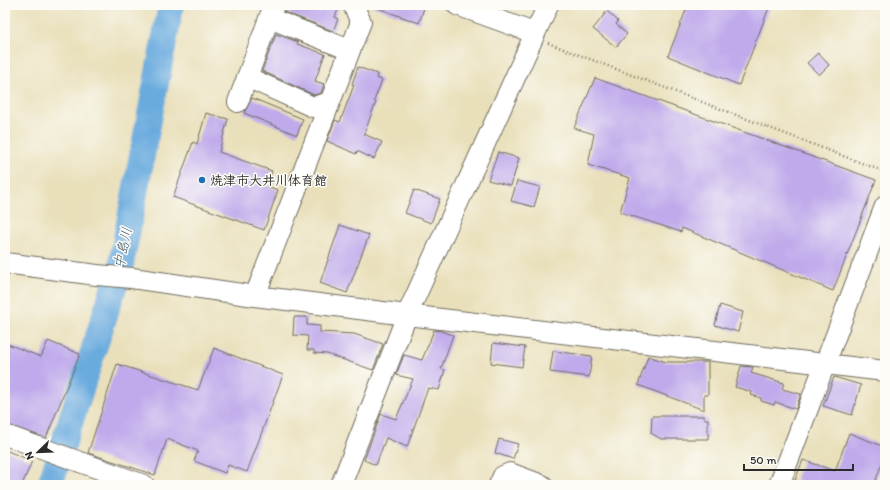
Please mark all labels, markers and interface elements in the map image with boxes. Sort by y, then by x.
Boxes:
place label: 焼津市大井川体育館 [210,173,327,188]
marker: 焼津市大井川体育館 [197,175,207,185]
water label: 中島川 [110,226,136,270]
north arrow [18,432,58,472]
scale bar [744,446,853,472]
text: N [22,450,37,462]
text: 50 m [750,453,776,467]

